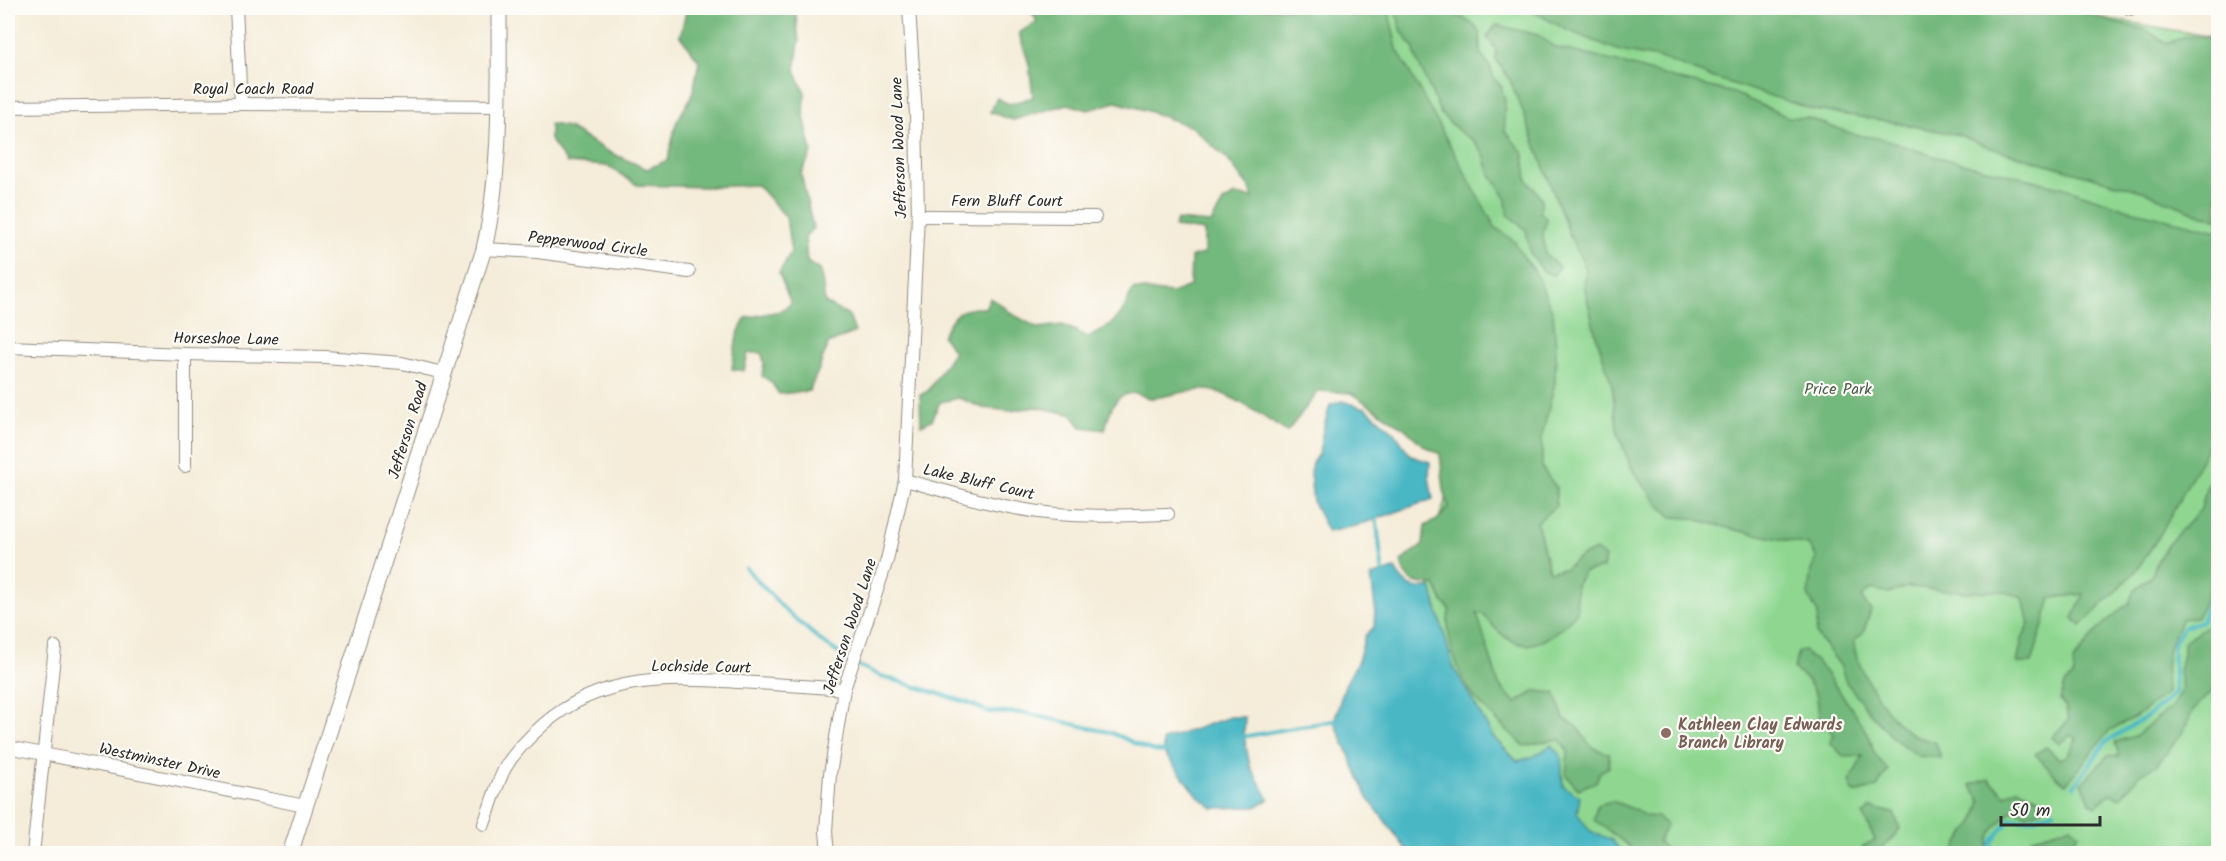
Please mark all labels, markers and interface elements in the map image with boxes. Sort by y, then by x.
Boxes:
street label: Royal Coach Road [193,77,314,102]
street label: Jefferson Wood Lane [885,77,914,219]
street label: Fern Bluff Court [951,189,1064,214]
street label: Pepperwood Circle [527,225,649,264]
street label: Horseshoe Lane [173,326,279,353]
park label: Price Park [1804,377,1872,402]
street label: Jefferson Road [382,378,435,482]
street label: Lake Bluff Court [920,458,1038,508]
street label: Jefferson Wood Lane [817,555,884,698]
street label: Lochside Court [651,654,752,681]
place label: Kathleen Clay Edwards Branch Library [1678,713,1843,756]
marker: Kathleen Clay Edwards Branch Library [1659,726,1673,740]
street label: Westminster Drive [97,736,222,786]
scale bar [2001,789,2100,827]
text: 50 m [2010,797,2050,826]

